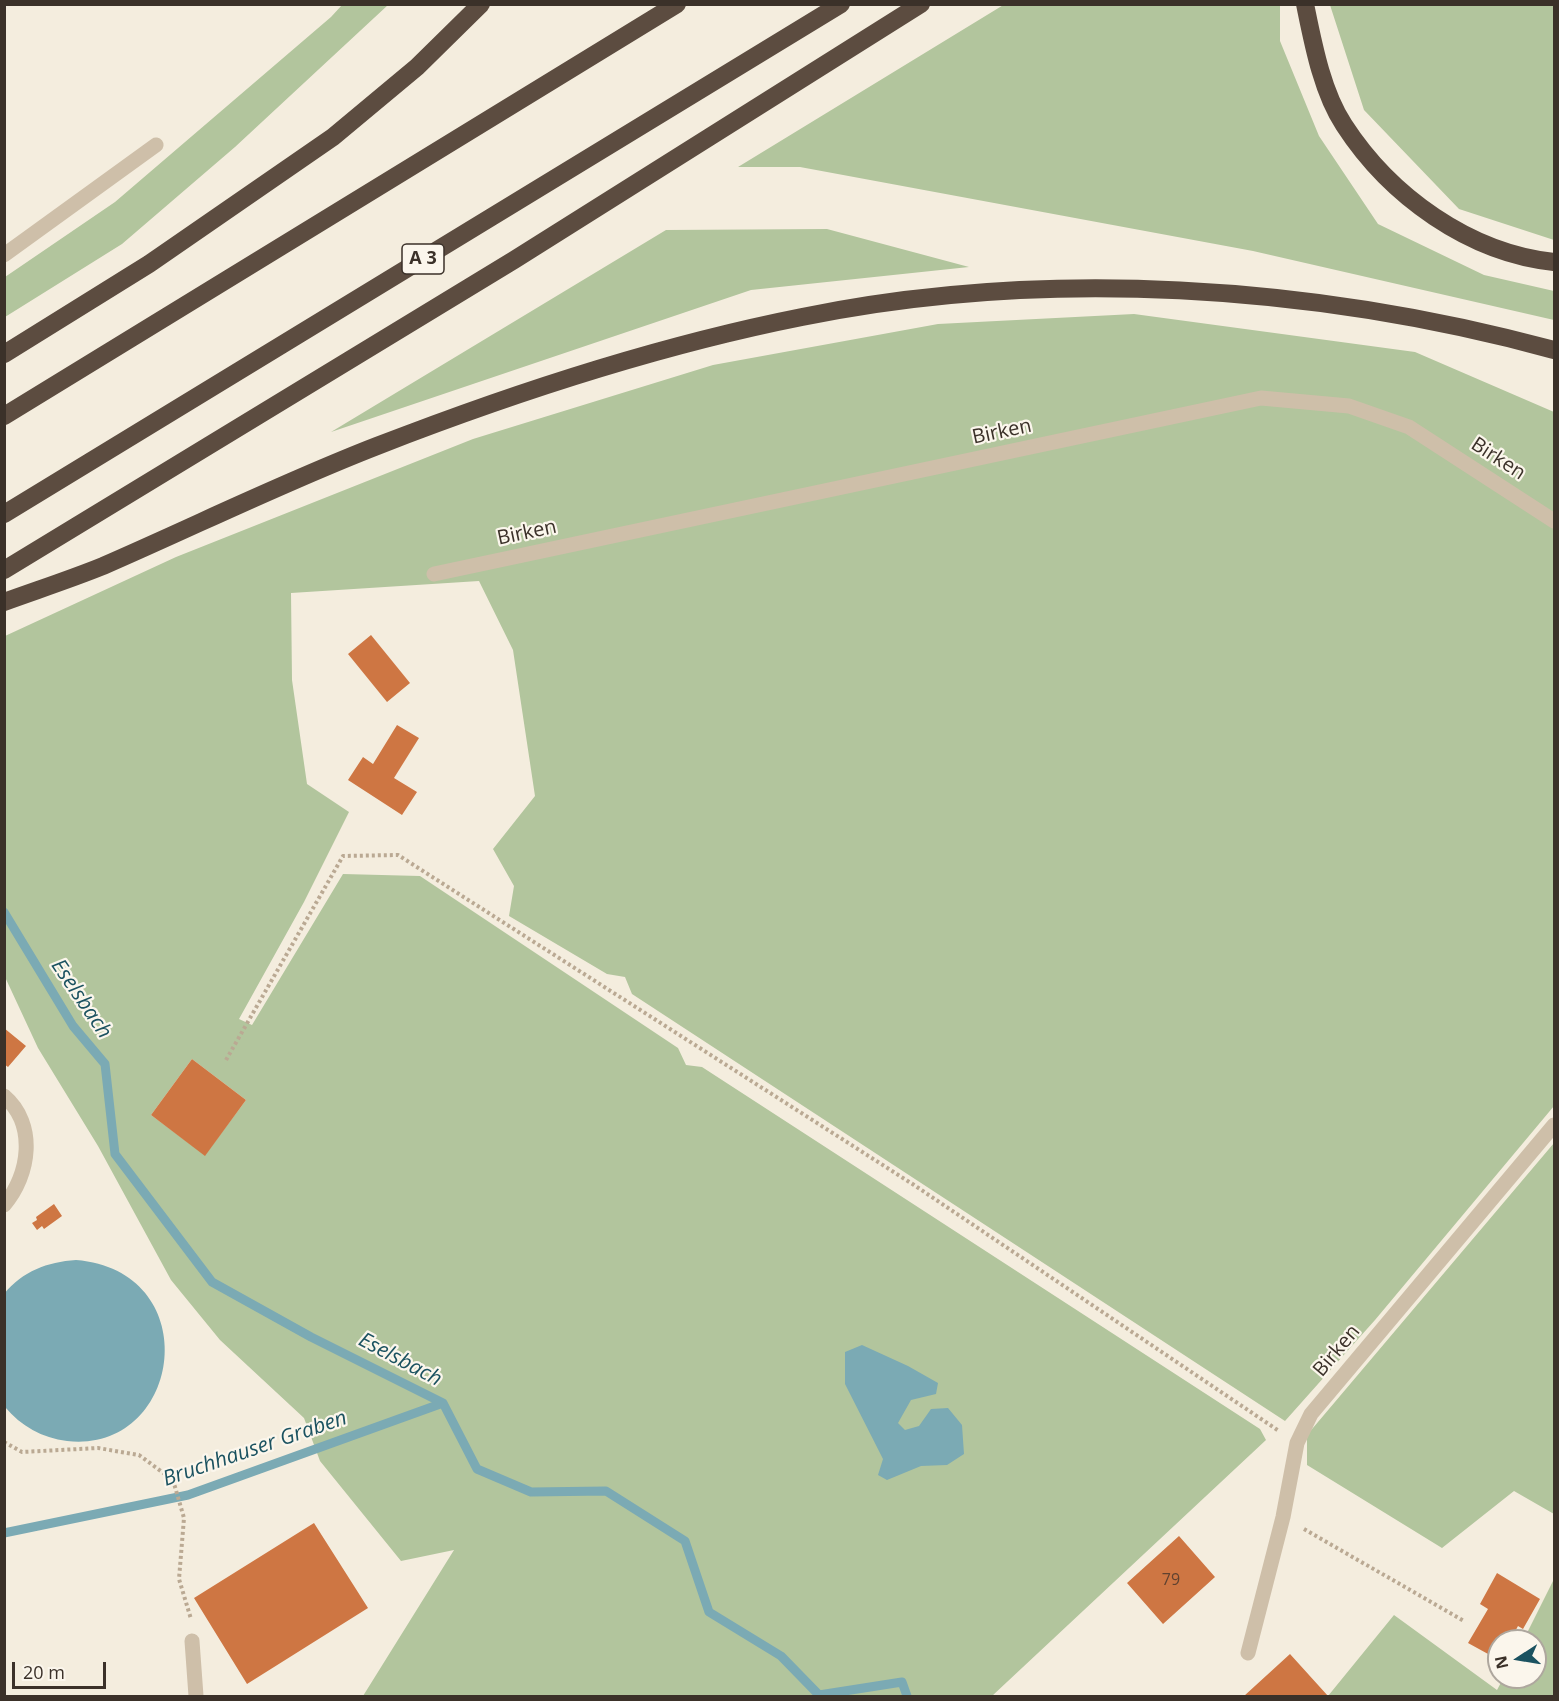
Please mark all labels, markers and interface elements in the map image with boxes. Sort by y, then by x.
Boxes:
road number: A 3 [402,244,444,274]
street label: Birken [970,414,1034,450]
street label: Birken [1466,433,1530,485]
street label: Birken [495,515,559,551]
water label: Eselsbach [45,955,117,1043]
street label: Birken [1308,1320,1366,1382]
water label: Eselsbach [354,1328,446,1392]
water label: Bruchhauser Graben [160,1406,350,1492]
house number: 79 [1162,1570,1180,1590]
north arrow [1487,1629,1547,1689]
scale bar [15,1650,110,1688]
text: N [1489,1654,1513,1671]
text: 20 m [23,1660,65,1684]

